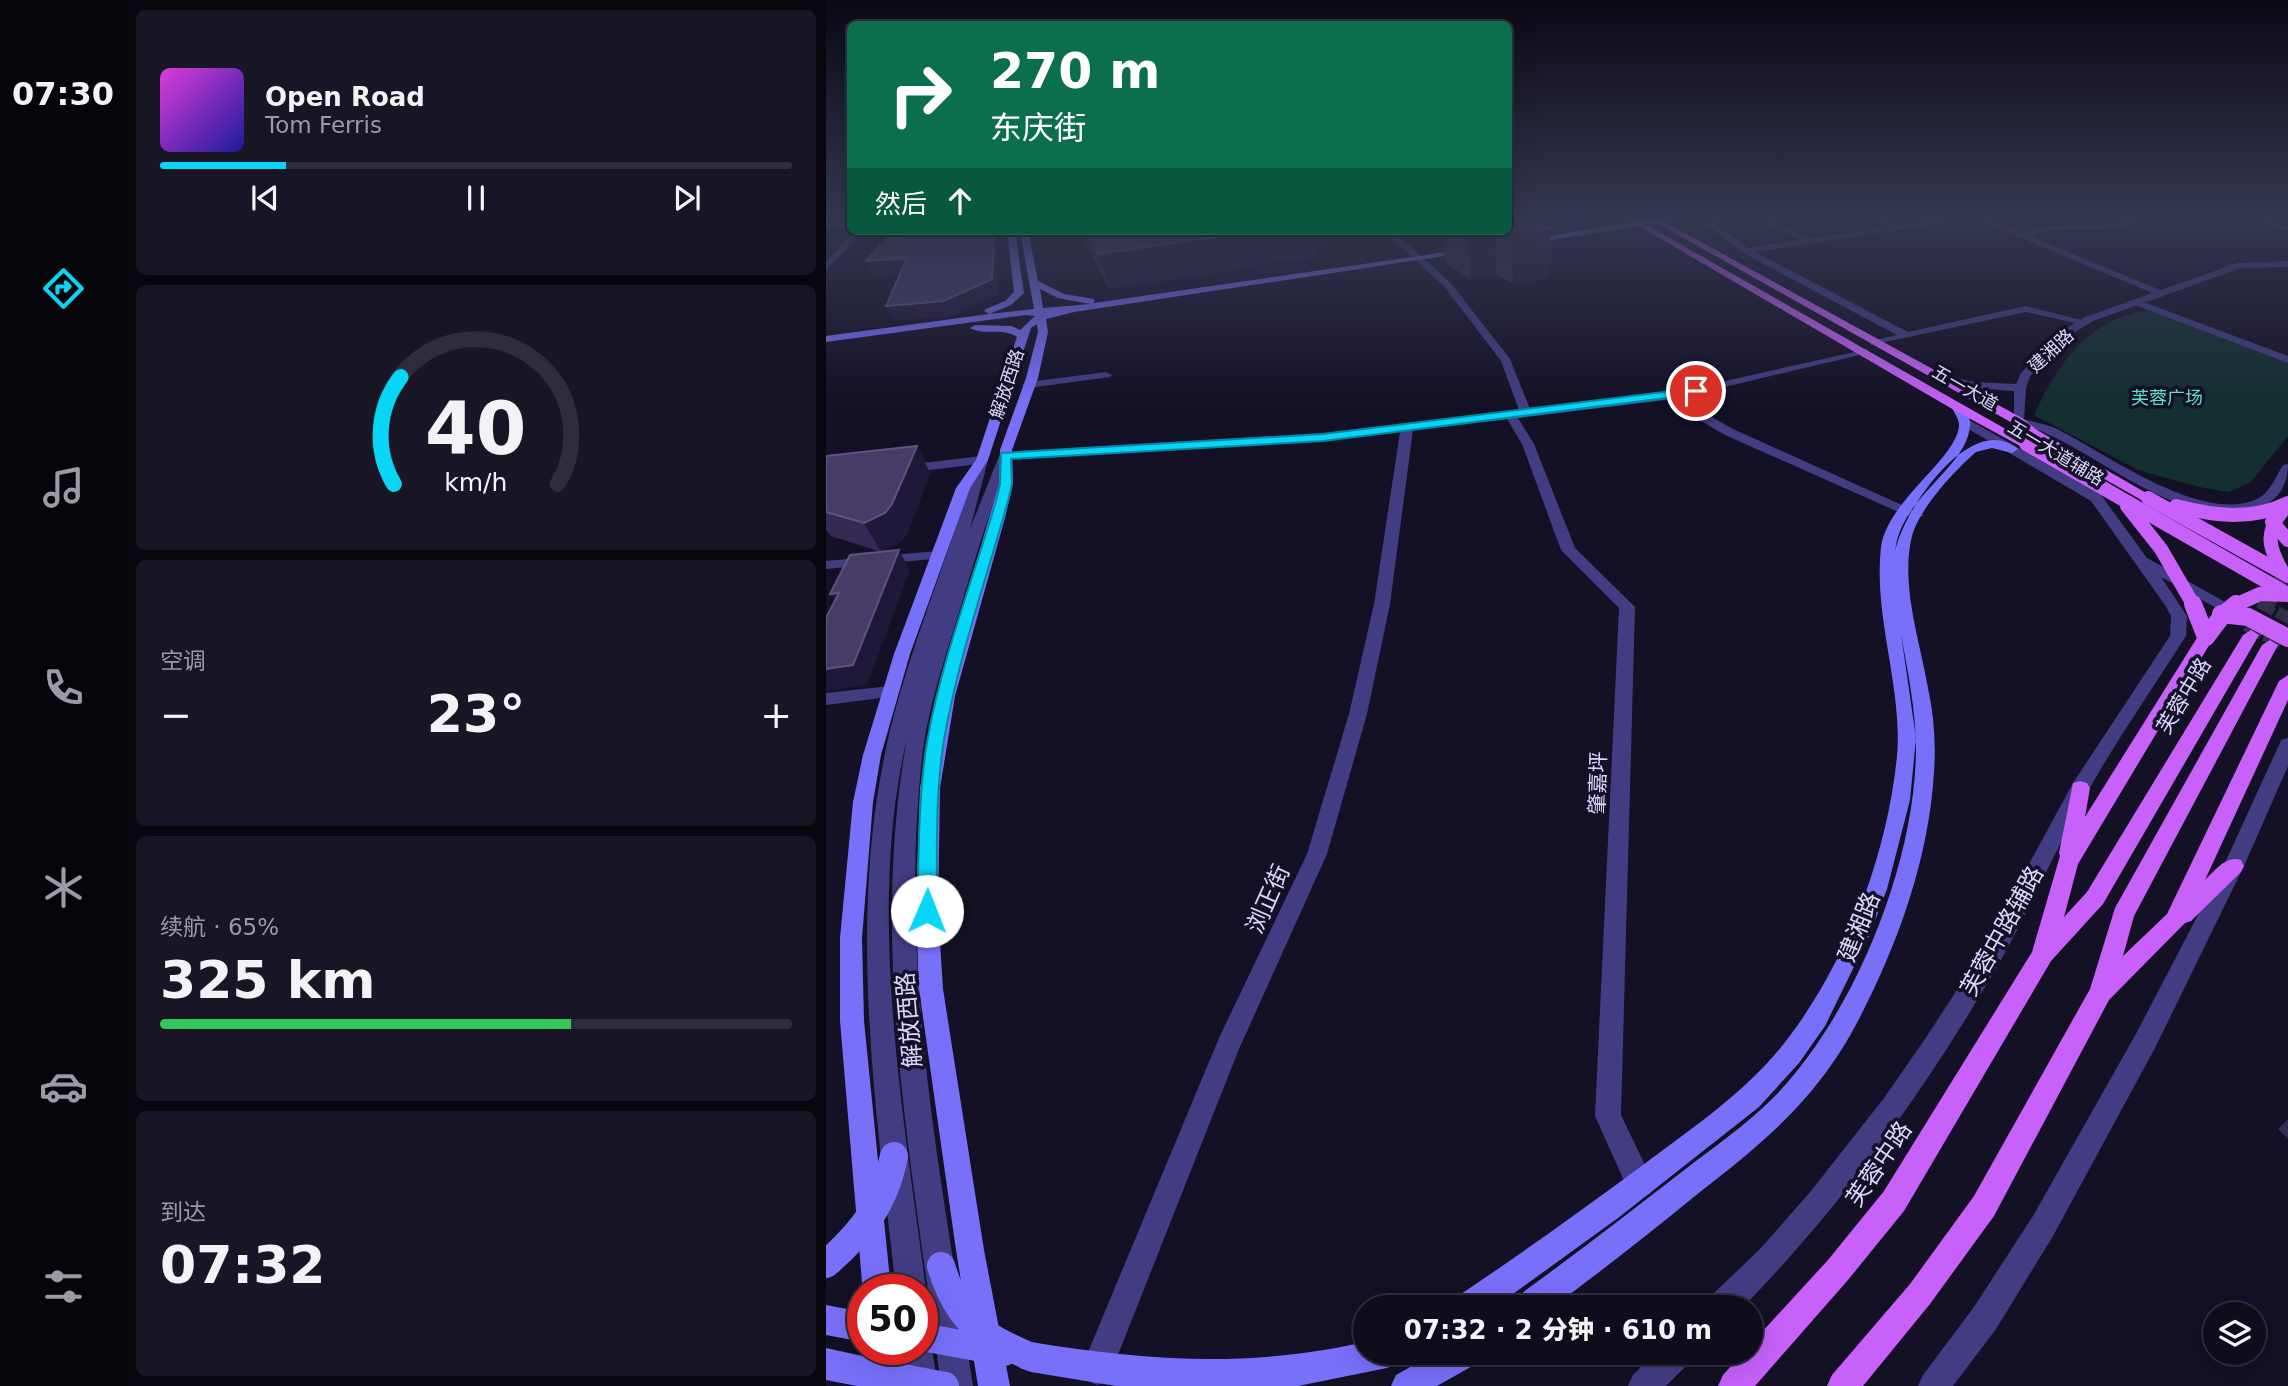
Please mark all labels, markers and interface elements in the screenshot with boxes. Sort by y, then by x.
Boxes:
text: 270 m [990,43,1160,100]
icon: right [875,49,966,140]
text: 07:30 [12,75,114,113]
text: Open Road [265,82,425,112]
text: 东庆街 [990,109,1086,147]
text: Tom Ferris [265,112,382,138]
icon: previous [246,179,284,217]
icon: pause [457,179,495,217]
icon: next [668,179,706,217]
icon: ahead [941,182,979,220]
text: 然后 [875,189,927,219]
icon: directions [39,264,88,313]
street label: 建湘路 [2024,325,2078,377]
street label: 解放西路 [985,346,1028,421]
street label: 五一大道 [1929,360,2002,415]
pin [1666,361,1726,421]
icon: arrive [1677,372,1715,410]
text: 40 [425,386,527,471]
park label: 芙蓉广场 [2131,387,2203,408]
street label: 五一大道辅路 [2005,416,2108,489]
icon: music [39,463,88,512]
text: km/h [444,468,508,497]
text: 空调 [160,648,206,674]
street label: 芙蓉中路 [2152,654,2216,738]
icon: phone [39,663,88,712]
text: 23° [427,684,525,744]
text: − [160,693,192,737]
text: + [760,693,792,737]
street label: 肇嘉坪 [1585,751,1611,815]
street label: 浏正街 [1241,860,1295,938]
street label: 芙蓉中路辅路 [1955,861,2049,1001]
icon: climate [39,863,88,912]
position arrow [890,874,964,948]
street label: 建湘路 [1833,888,1885,966]
text: 续航 · 65% [160,914,279,940]
text: 325 km [160,950,375,1010]
street label: 解放西路 [891,971,927,1069]
icon: car [39,1062,88,1111]
street label: 芙蓉中路 [1841,1116,1917,1212]
text: 到达 [160,1199,206,1225]
text: 07:32 [160,1235,326,1295]
icon: filters [39,1262,88,1311]
speed limit sign: 50 [847,1274,938,1365]
map controls [2203,1302,2266,1365]
button: layers [2203,1302,2266,1365]
text: 07:32 · 2 分钟 · 610 m [1404,1315,1712,1345]

